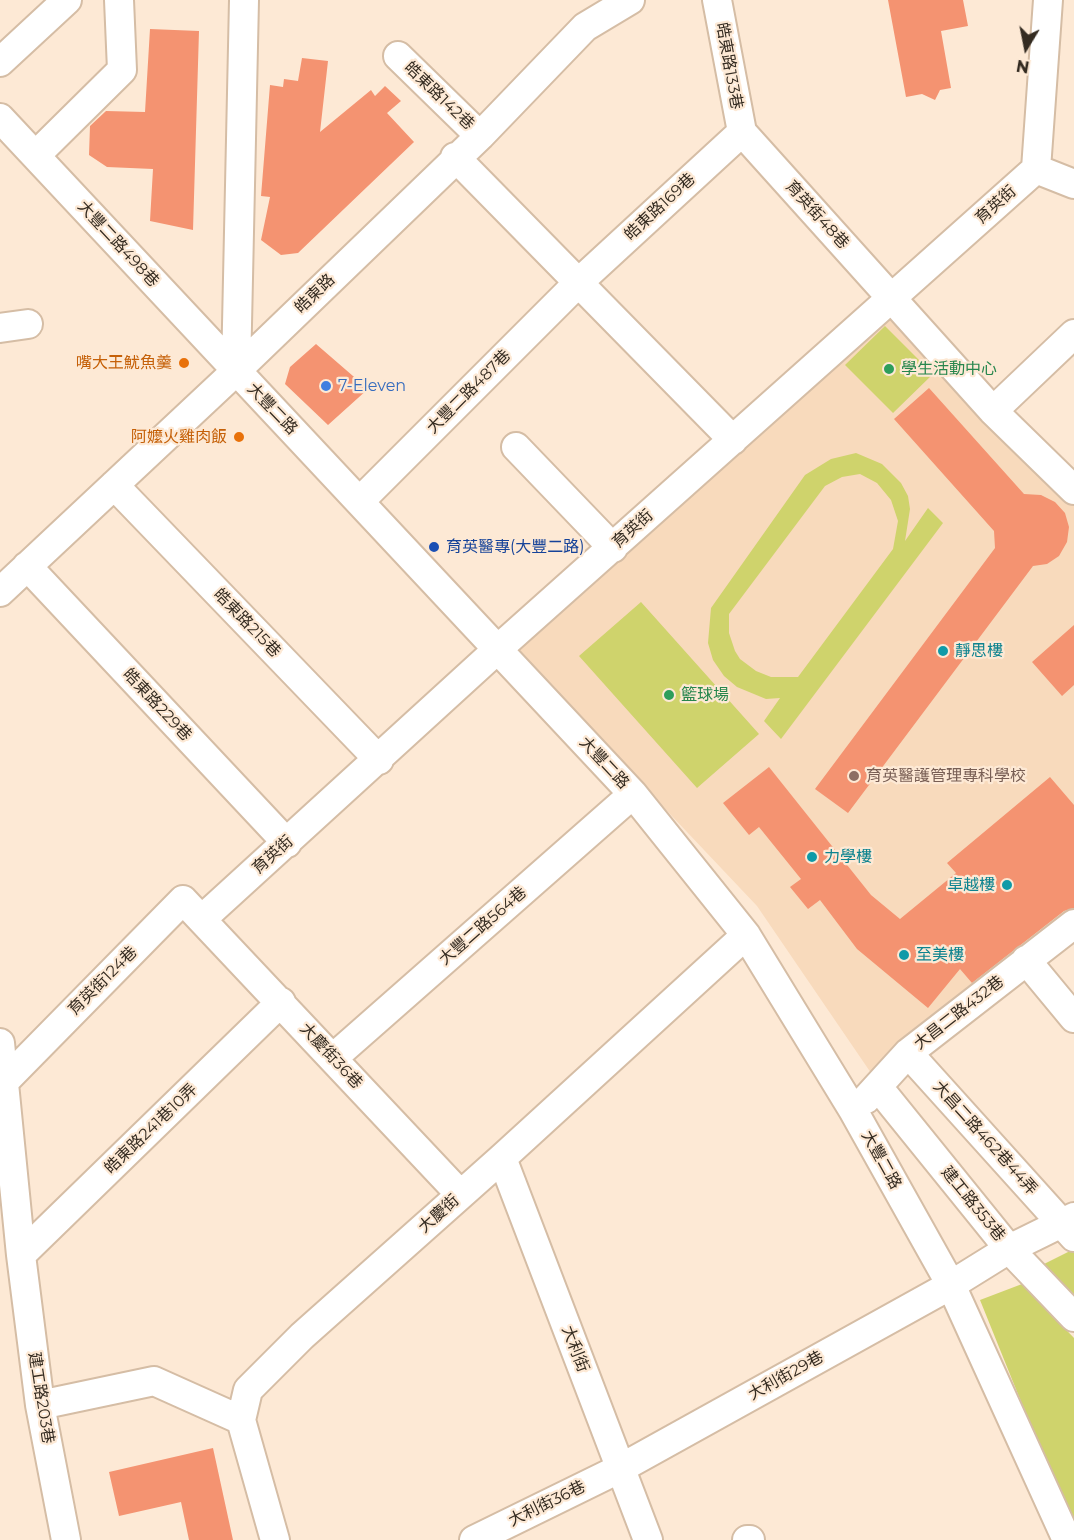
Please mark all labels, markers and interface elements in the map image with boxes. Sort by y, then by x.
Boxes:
north arrow [996,18,1056,78]
street label: 皓東路133巷 [712,21,746,111]
text: N [1015,56,1031,77]
street label: 皓東路142巷 [400,58,478,134]
street label: 皓東路169巷 [621,170,699,244]
street label: 育英街48巷 [781,177,853,253]
street label: 育英街 [972,182,1020,228]
street label: 大豐二路498巷 [73,197,163,291]
street label: 皓東路 [291,270,339,318]
street label: 大豐二路487巷 [423,346,515,438]
place label: 嘴大王魷魚羹 [76,353,172,373]
marker: 嘴大王魷魚羹 [177,356,191,370]
place label: 學生活動中心 [901,359,997,379]
marker: 學生活動中心 [882,362,896,376]
place label: 7-Eleven [338,376,406,396]
street label: 大豐二路 [243,379,301,439]
marker: 7-Eleven [319,379,333,393]
place label: 阿嬤火雞肉飯 [131,427,227,447]
marker: 阿嬤火雞肉飯 [232,430,246,444]
street label: 育英街 [609,506,657,552]
place label: 育英醫專(大豐二路) [446,537,585,557]
marker: 育英醫專(大豐二路) [427,540,441,554]
street label: 皓東路215巷 [210,585,284,661]
place label: 靜思樓 [955,641,1003,661]
marker: 靜思樓 [936,644,950,658]
street label: 皓東路229巷 [119,665,195,745]
place label: 籃球場 [681,685,729,705]
marker: 籃球場 [662,688,676,702]
street label: 大豐二路 [575,733,633,793]
place label: 育英醫護管理專科學校 [866,766,1026,786]
marker: 育英醫護管理專科學校 [847,769,861,783]
street label: 育英街 [249,832,297,878]
place label: 力學樓 [824,847,872,867]
marker: 力學樓 [805,850,819,864]
place label: 卓越樓 [947,875,995,895]
marker: 卓越樓 [1000,878,1014,892]
street label: 大豐二路564巷 [435,883,531,969]
street label: 育英街124巷 [65,943,141,1019]
place label: 至美樓 [916,945,964,965]
marker: 至美樓 [897,948,911,962]
street label: 大昌二路432巷 [910,972,1008,1054]
street label: 大慶街36巷 [296,1019,366,1093]
street label: 大昌二路462巷44弄 [929,1077,1041,1199]
street label: 皓東路241巷10弄 [101,1080,201,1178]
street label: 大豐二路 [857,1127,905,1193]
street label: 建工路353巷 [937,1163,1009,1245]
street label: 大慶街 [415,1191,463,1237]
street label: 大利街 [557,1323,593,1375]
street label: 大利街29巷 [745,1348,827,1404]
street label: 建工路203巷 [24,1351,58,1445]
street label: 大利街36巷 [506,1477,588,1531]

